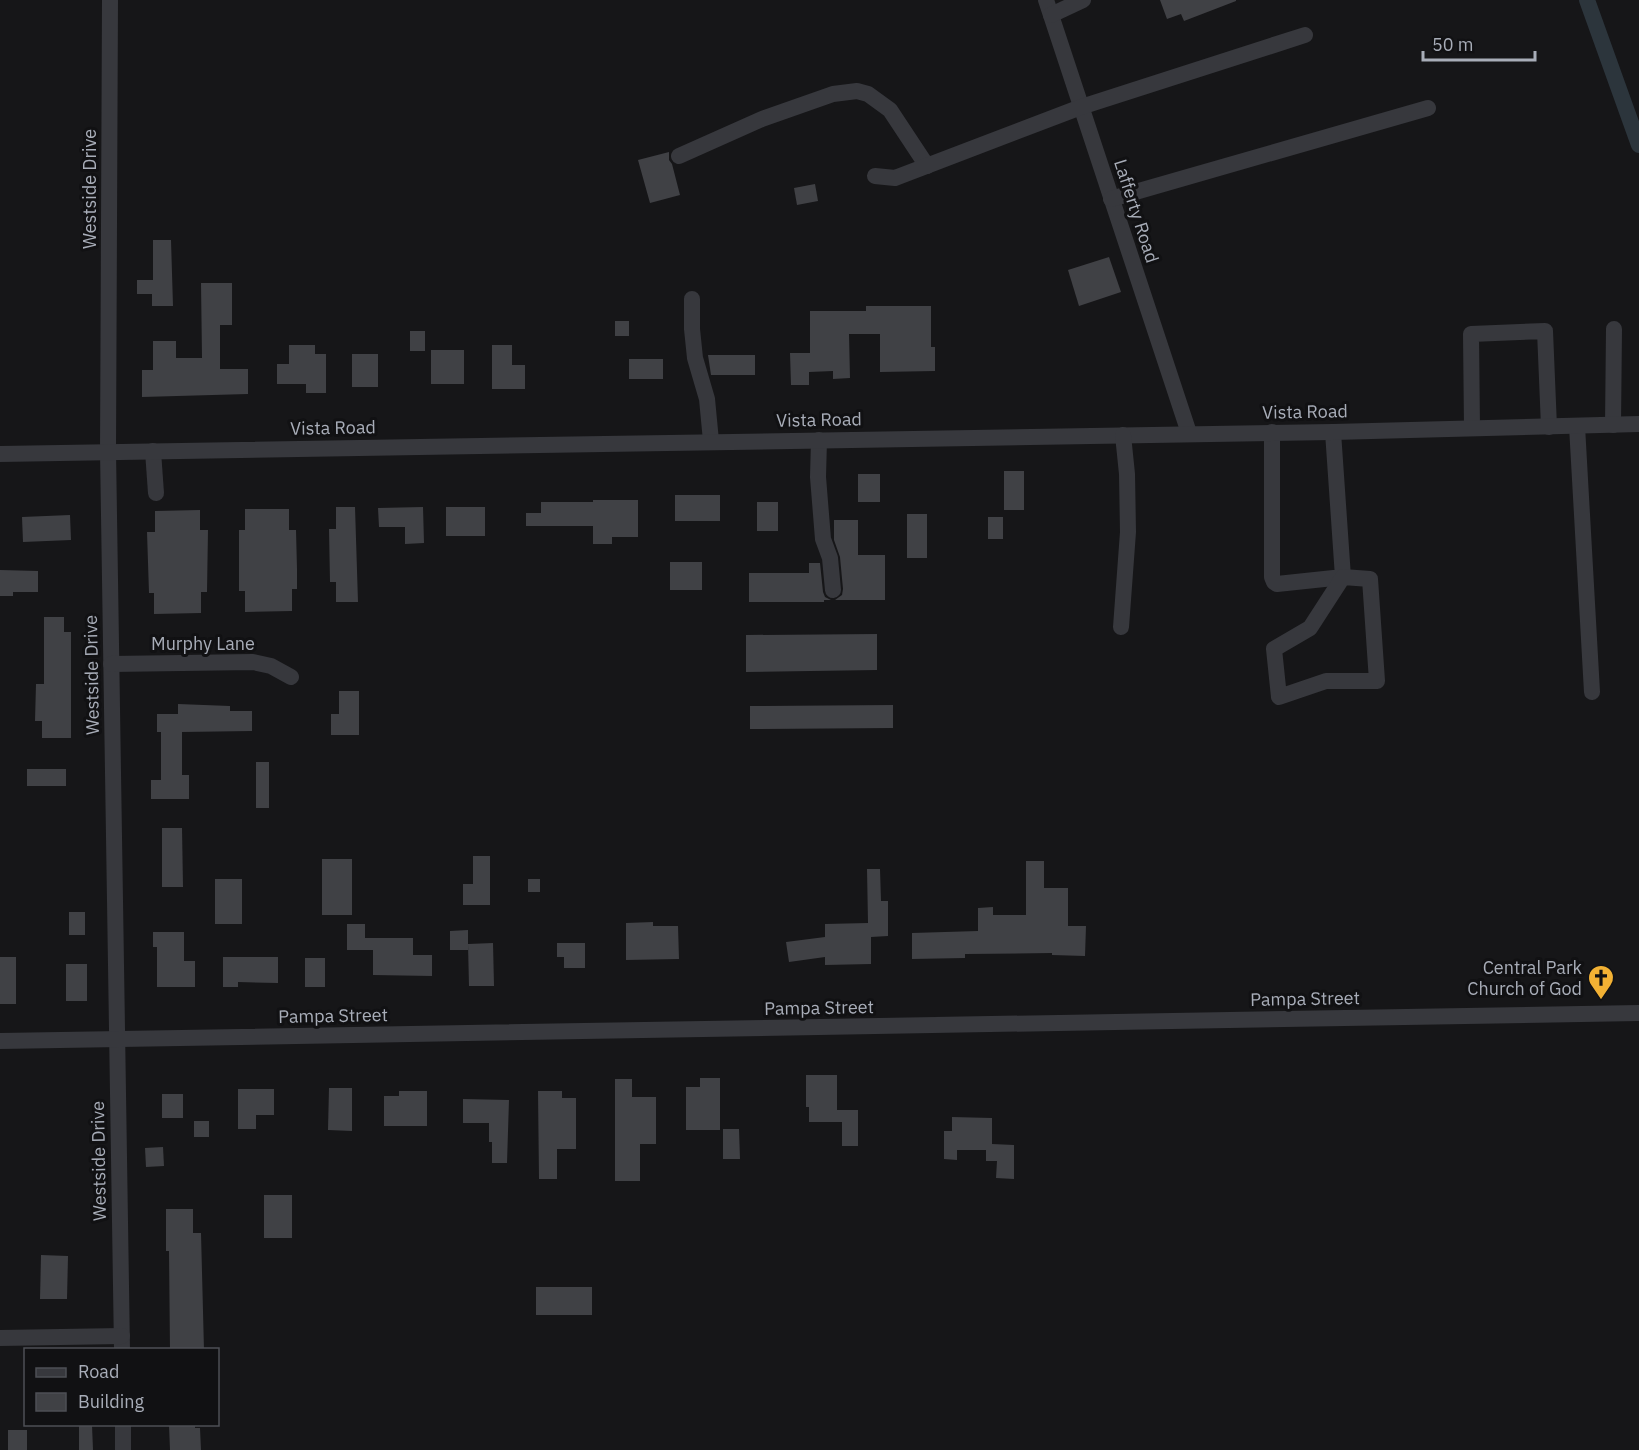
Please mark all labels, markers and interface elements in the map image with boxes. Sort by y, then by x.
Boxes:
scale bar [1423,24,1536,62]
text: 50 m [1432,33,1474,56]
street label: Westside Drive [78,129,101,249]
street label: Lafferty Road [1109,156,1164,266]
street label: Vista Road [1262,399,1348,424]
street label: Vista Road [776,407,862,432]
street label: Vista Road [290,415,376,440]
street label: Westside Drive [79,615,104,735]
street label: Murphy Lane [151,632,255,655]
place label: Central Park Church of God [1467,956,1583,1000]
church icon: Central Park Church of God [1586,963,1616,1001]
street label: Pampa Street [1250,986,1360,1011]
street label: Pampa Street [764,995,874,1020]
street label: Pampa Street [278,1003,388,1028]
street label: Westside Drive [86,1101,111,1221]
legend [24,1348,219,1426]
text: Road [78,1360,119,1383]
text: Building [78,1390,145,1413]

